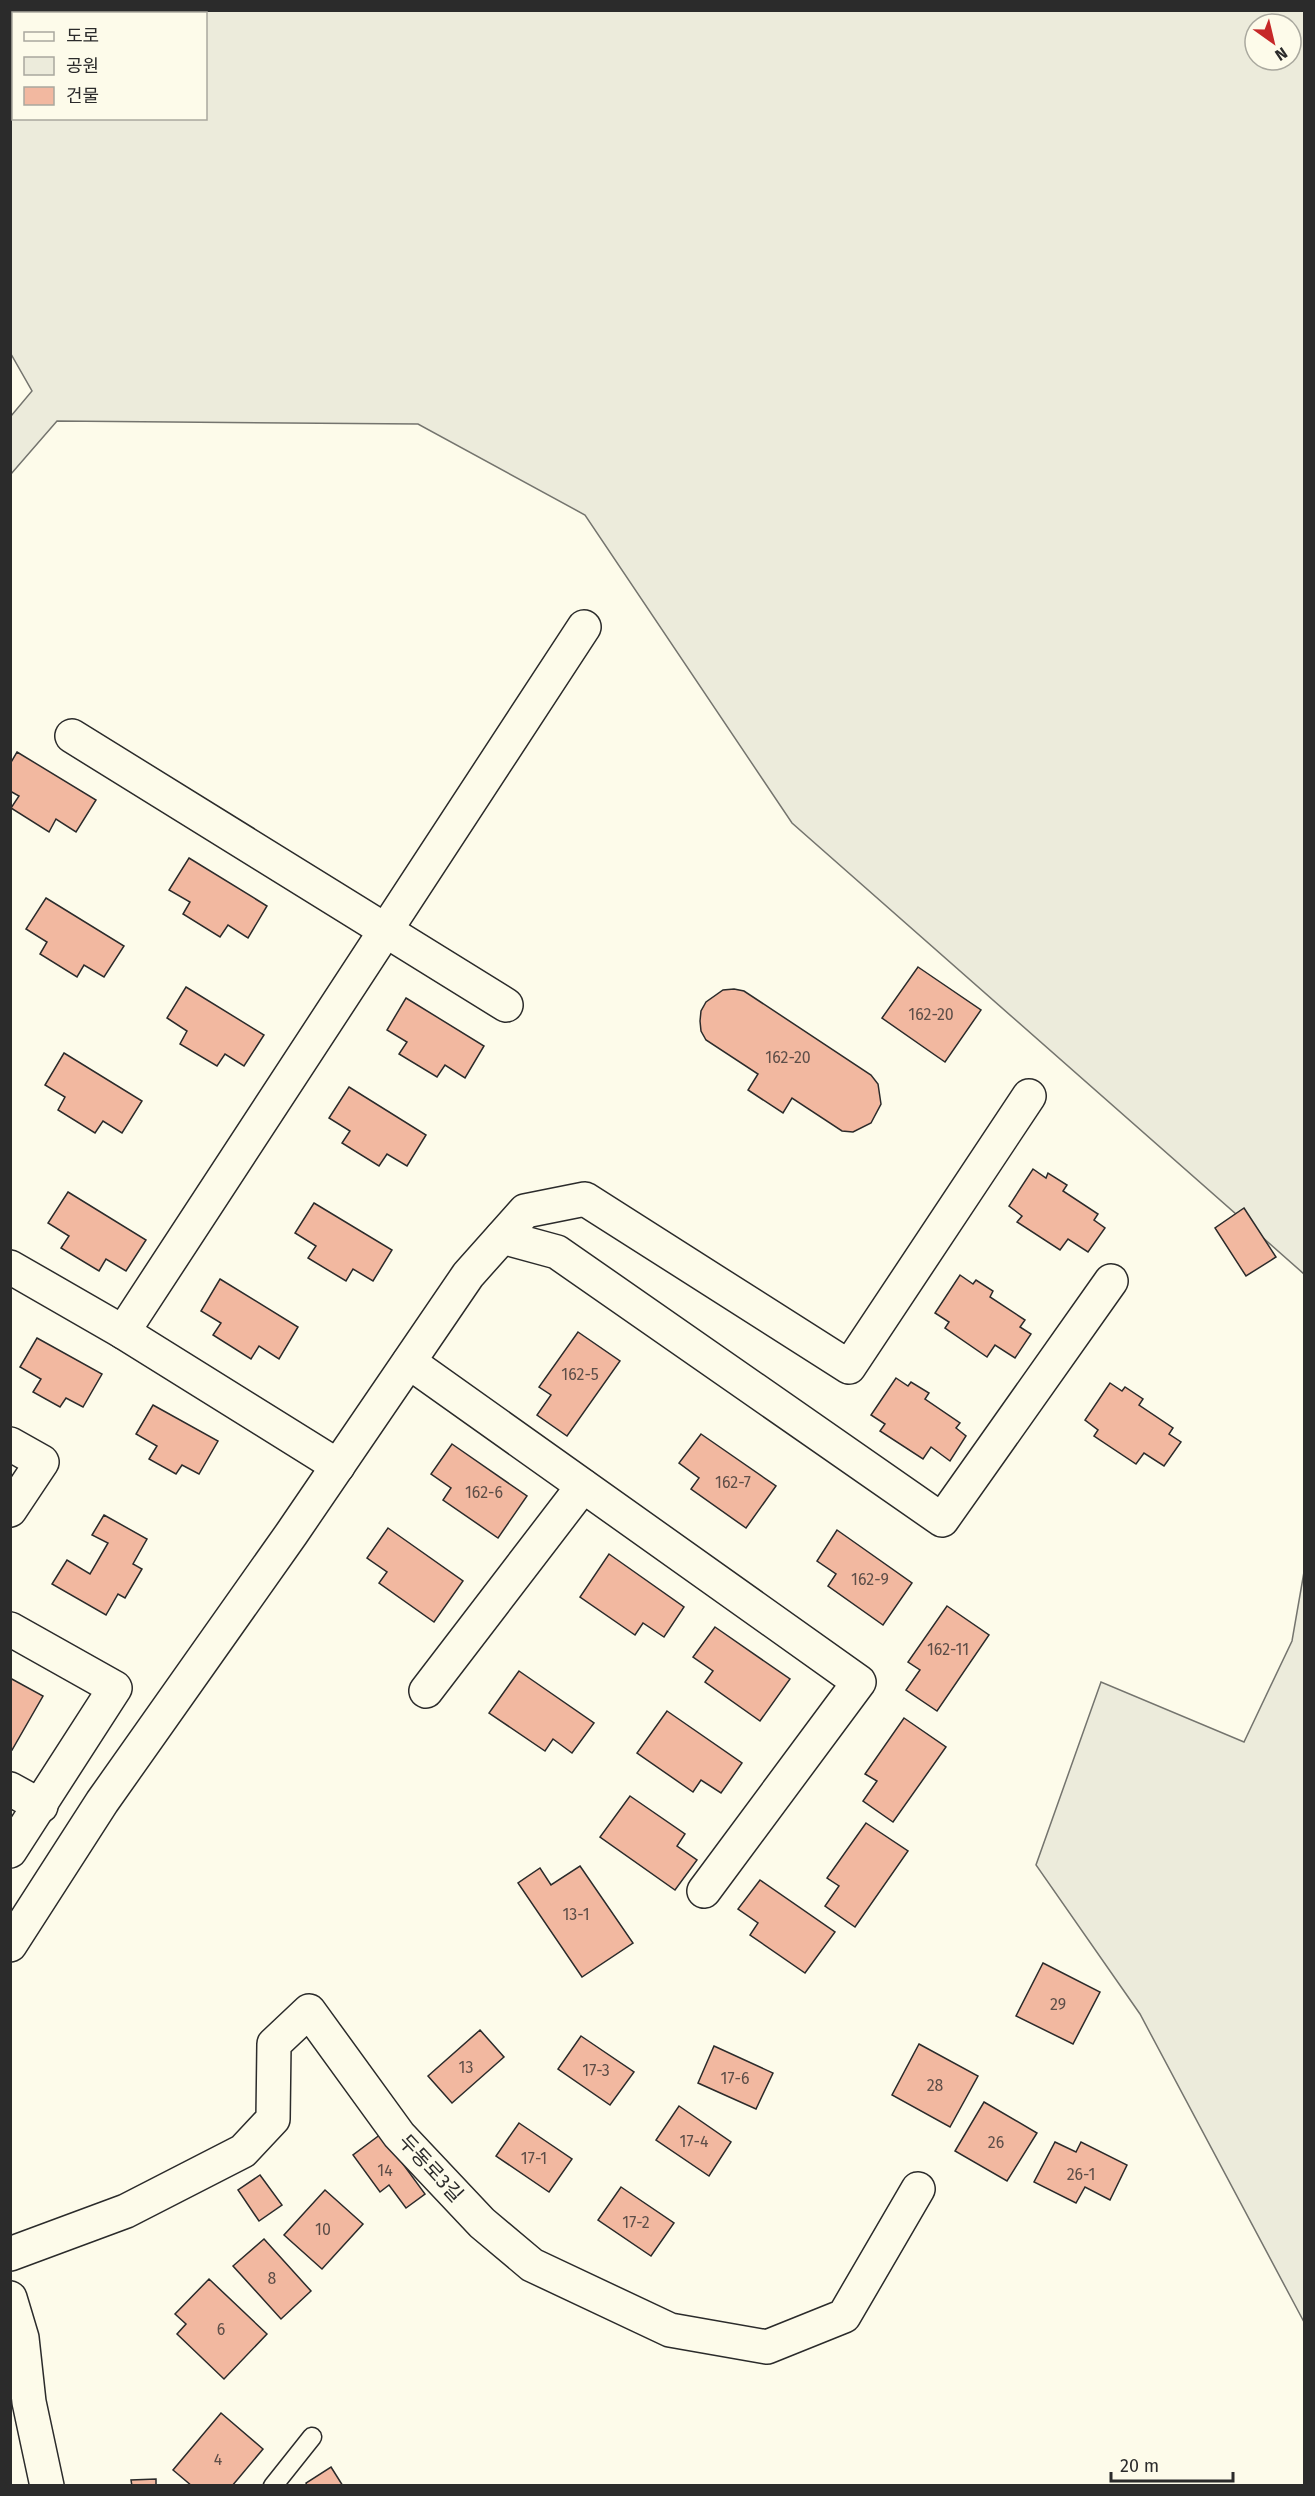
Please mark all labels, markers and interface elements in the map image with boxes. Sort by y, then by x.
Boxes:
legend [12,12,207,120]
north arrow [1243,12,1303,72]
text: 도로 [66,25,99,47]
text: N [1271,43,1291,65]
text: 공원 [66,55,99,77]
text: 건물 [66,85,99,107]
house number: 162-20 [908,1005,954,1024]
house number: 162-20 [765,1048,811,1067]
house number: 162-5 [561,1365,599,1384]
house number: 162-7 [715,1473,751,1492]
house number: 162-6 [465,1483,503,1502]
house number: 162-9 [851,1570,889,1589]
house number: 162-11 [927,1640,969,1659]
house number: 13-1 [562,1905,590,1924]
house number: 29 [1050,1995,1066,2014]
house number: 13 [459,2058,473,2077]
house number: 17-3 [582,2061,610,2080]
house number: 17-6 [720,2069,750,2088]
house number: 28 [927,2076,944,2095]
street label: 두동로3길 [394,2129,468,2207]
house number: 17-4 [680,2132,709,2151]
house number: 26 [988,2133,1004,2152]
house number: 17-1 [521,2149,547,2168]
house number: 14 [377,2161,393,2180]
house number: 26-1 [1067,2165,1095,2184]
house number: 17-2 [622,2213,650,2232]
house number: 10 [315,2220,331,2239]
house number: 8 [268,2269,277,2288]
house number: 6 [217,2320,225,2339]
scale bar [1111,2445,1232,2483]
house number: 4 [214,2450,223,2469]
text: 20 m [1120,2455,1159,2477]

